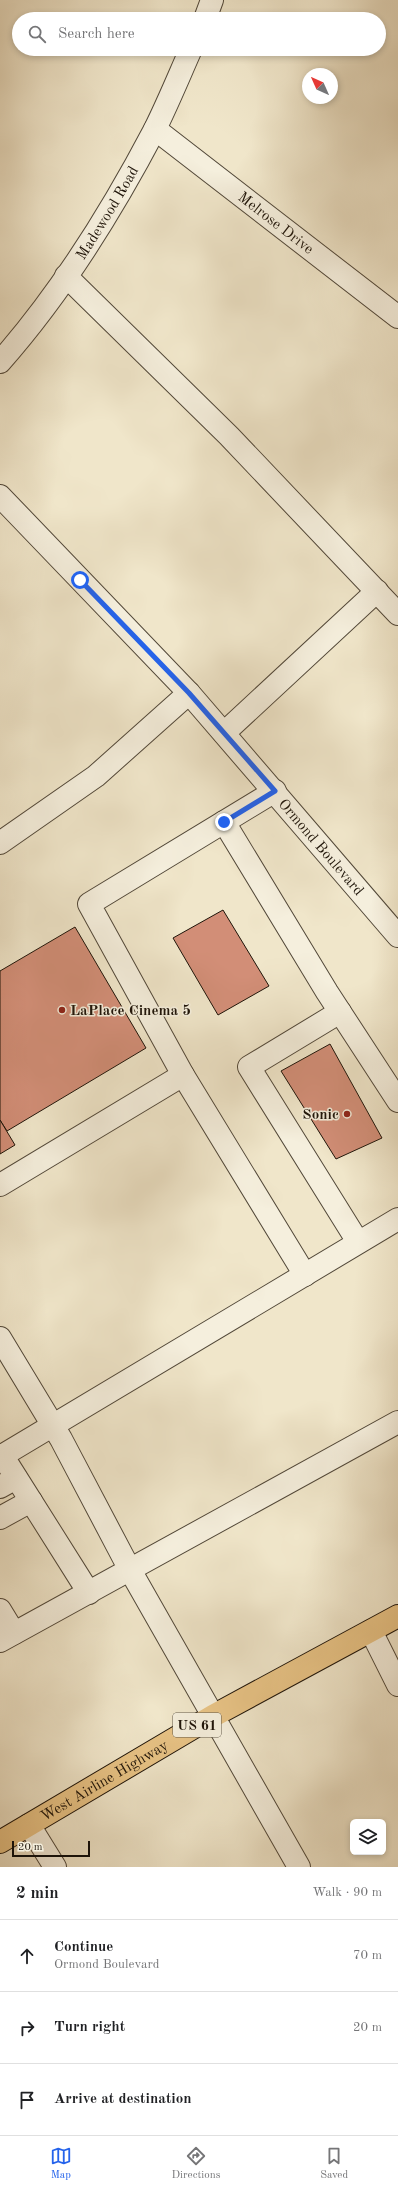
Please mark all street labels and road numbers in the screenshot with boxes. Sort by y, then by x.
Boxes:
street label: Madewood Road [74,164,142,263]
street label: Melrose Drive [235,190,316,258]
street label: Ormond Boulevard [275,797,366,899]
road number: US 61 [173,1713,221,1737]
street label: West Airline Highway [39,1738,171,1825]

